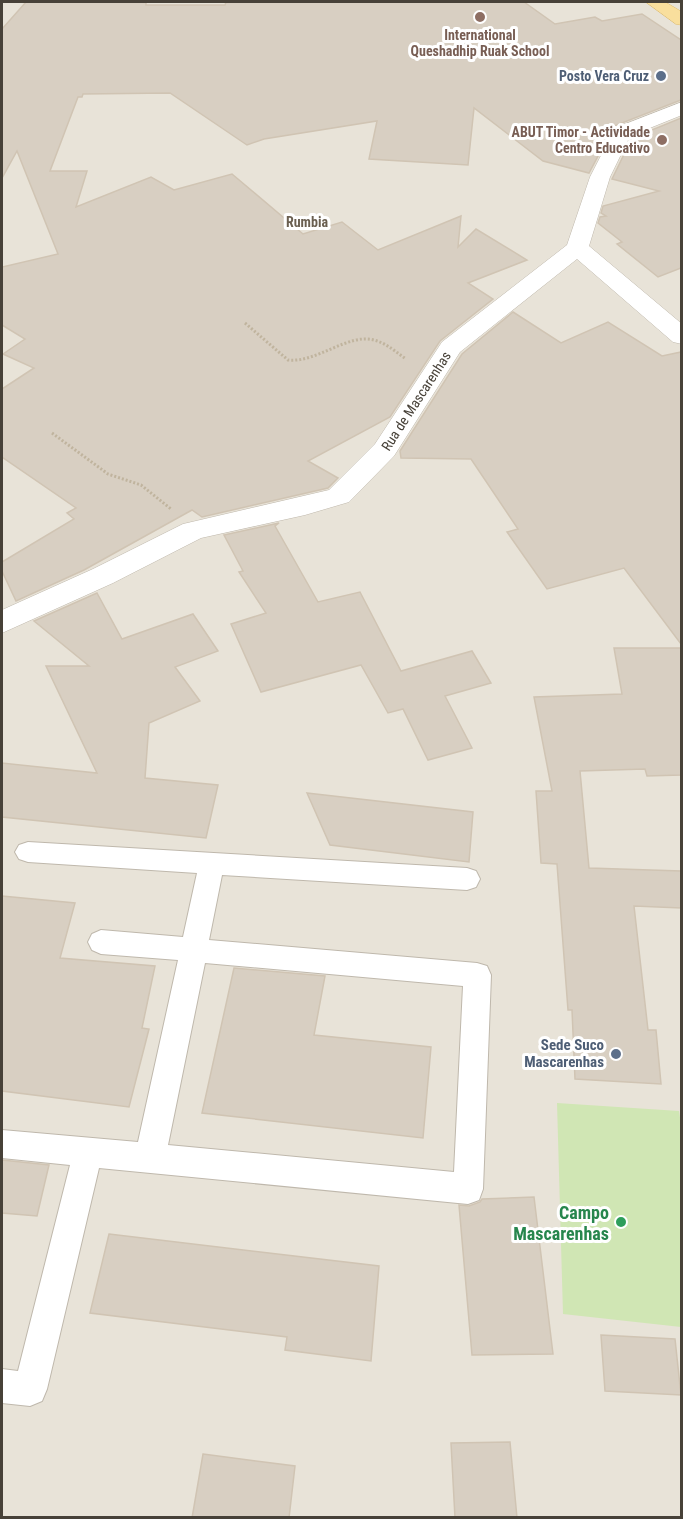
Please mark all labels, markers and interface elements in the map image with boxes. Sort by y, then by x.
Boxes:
marker: International Queshadhip Ruak School [473,10,487,24]
place label: International Queshadhip Ruak School [411,27,549,59]
place label: Posto Vera Cruz [559,68,649,84]
marker: Posto Vera Cruz [654,69,668,83]
place label: ABUT Timor - Actividade Centro Educativo [512,124,650,156]
marker: ABUT Timor - Actividade Centro Educativo [655,133,669,147]
district label: Rumbia [286,214,328,230]
street label: Rua de Mascarenhas [378,348,454,454]
place label: Sede Suco Mascarenhas [524,1036,604,1071]
marker: Sede Suco Mascarenhas [609,1047,623,1061]
place label: Campo Mascarenhas [513,1202,609,1244]
marker: Campo Mascarenhas [614,1215,628,1229]

